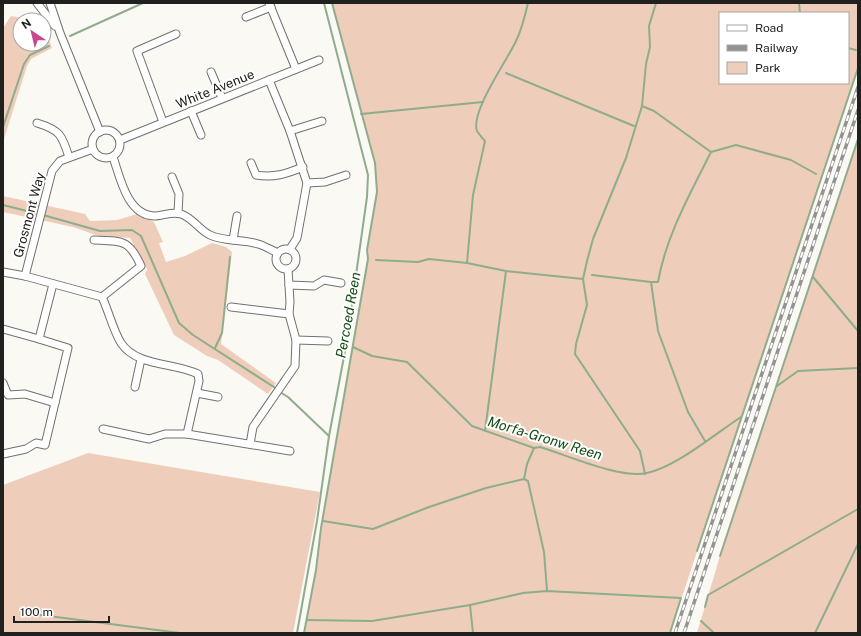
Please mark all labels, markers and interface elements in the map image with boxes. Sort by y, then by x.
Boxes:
north arrow [12,12,52,52]
legend [719,12,849,84]
text: N [19,16,33,31]
text: Road [755,21,783,35]
text: Railway [755,41,799,55]
text: Park [755,61,781,75]
street label: White Avenue [174,66,256,112]
street label: Grosmont Way [10,171,48,259]
water label: Percoed Reen [333,271,363,359]
water label: Morfa-Gronw Reen [486,413,604,463]
scale bar [14,598,109,624]
text: 100 m [20,605,53,619]

